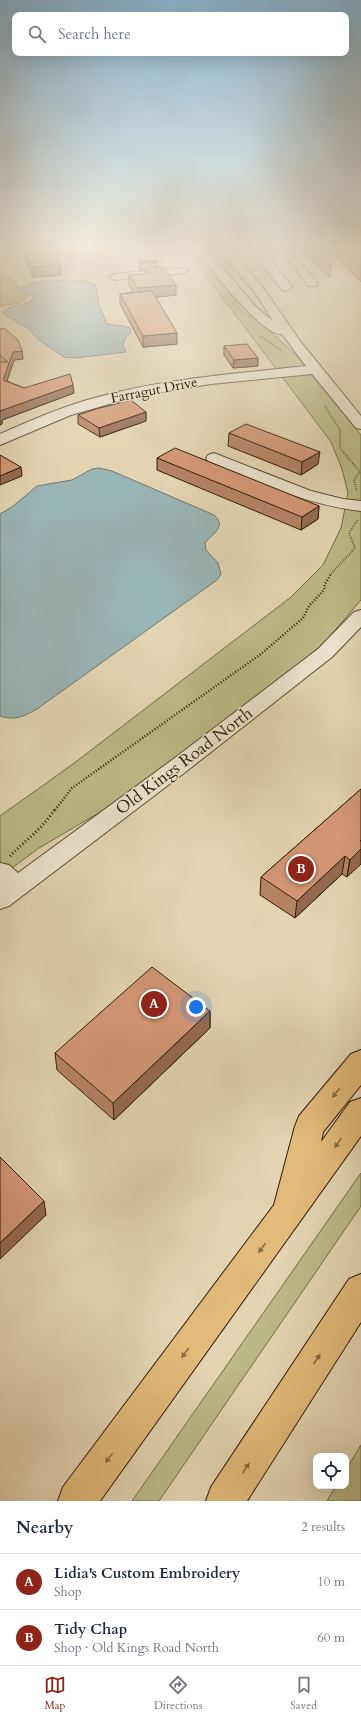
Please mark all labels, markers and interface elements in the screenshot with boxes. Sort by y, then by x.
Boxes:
search box [12,12,349,56]
icon: search [26,23,48,45]
text: Search here [58,24,131,44]
street label: Farragut Drive [109,372,199,408]
street label: Old Kings Road North [111,701,258,820]
pin: B [288,854,314,884]
pin: A [141,989,167,1019]
your location [186,997,206,1017]
one-way arrow [332,1088,341,1098]
one-way arrow [334,1138,342,1149]
one-way arrow [258,1242,266,1253]
one-way arrow [181,1347,189,1358]
one-way arrow [313,1354,321,1364]
one-way arrow [104,1452,113,1463]
map controls [313,1453,349,1489]
button: locate [313,1453,349,1489]
one-way arrow [243,1462,250,1474]
text: Nearby [16,1516,73,1539]
text: 2 results [301,1518,345,1536]
text: Lidia's Custom Embroidery [54,1563,240,1583]
text: A [24,1573,34,1591]
text: 10 m [317,1573,345,1591]
text: Shop [54,1583,82,1601]
text: Tidy Chap [54,1619,127,1639]
text: B [24,1629,34,1647]
text: 60 m [317,1629,345,1647]
text: Shop · Old Kings Road North [54,1639,219,1657]
tab: Map [44,1674,66,1713]
tab: Directions [154,1674,202,1713]
tab: Saved [290,1674,317,1713]

